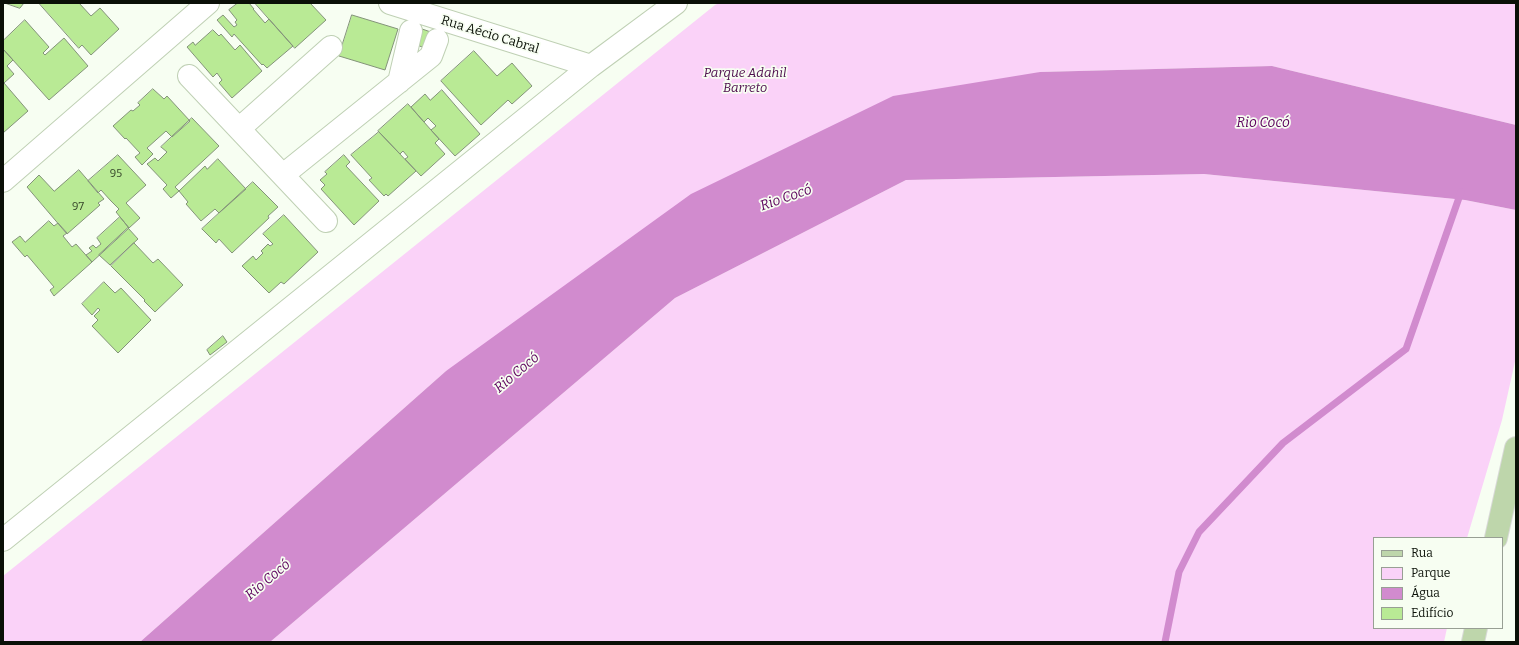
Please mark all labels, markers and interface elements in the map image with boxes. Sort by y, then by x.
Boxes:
street label: Rua Aécio Cabral [439,13,541,57]
park label: Parque Adahil Barreto [704,65,786,96]
water label: Rio Cocó [1236,115,1290,131]
house number: 95 [110,167,122,181]
water label: Rio Cocó [758,181,814,215]
house number: 97 [72,200,84,214]
water label: Rio Cocó [491,349,543,397]
legend [1373,537,1503,629]
text: Rua [1411,546,1433,560]
water label: Rio Cocó [242,556,294,604]
text: Parque [1411,566,1450,580]
text: Água [1411,586,1440,600]
text: Edifício [1411,606,1453,620]

